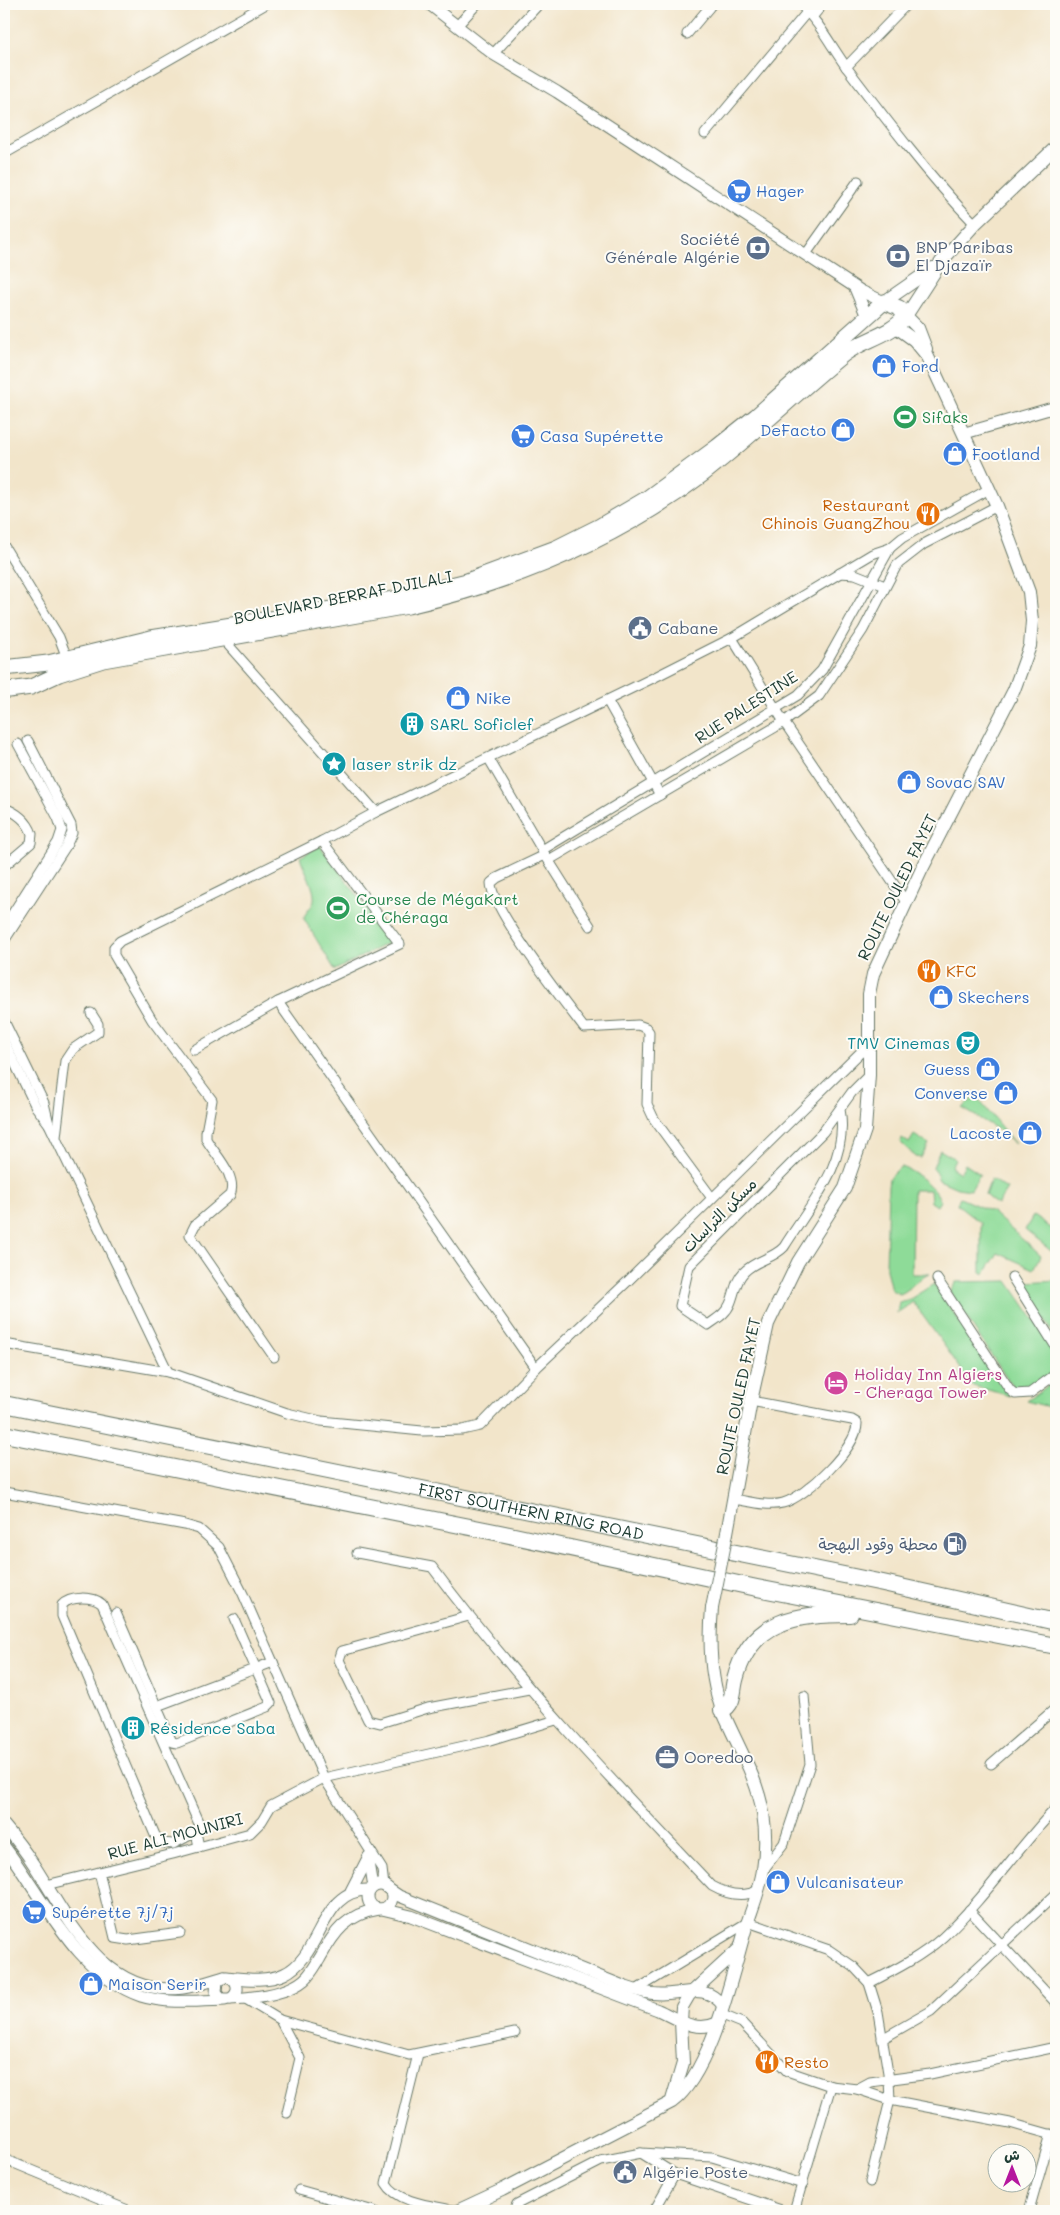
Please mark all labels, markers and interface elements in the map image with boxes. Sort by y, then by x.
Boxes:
supermarket icon: Hager [726,178,752,204]
place label: Hager [756,180,805,201]
place label: Société Générale Algérie [605,228,740,267]
bank icon: Société Générale Algérie [745,235,771,261]
place label: BNP Paribas El Djazaïr [916,236,1013,275]
bank icon: BNP Paribas El Djazaïr [885,243,911,269]
shop icon: Ford [871,353,897,379]
place label: Ford [902,355,939,376]
sports icon: Sifaks [892,404,918,430]
place label: Sifaks [922,406,968,427]
shop icon: DeFacto [830,417,856,443]
place label: DeFacto [760,419,826,440]
supermarket icon: Casa Supérette [510,423,536,449]
place label: Casa Supérette [540,425,664,446]
shop icon: Footland [942,441,968,467]
place label: Footland [972,443,1040,464]
place label: Restaurant Chinois GuangZhou [762,494,910,533]
restaurant icon: Restaurant Chinois GuangZhou [915,501,941,527]
street label: BOULEVARD BERRAF DJILALI [232,565,454,628]
public building icon: Cabane [627,615,653,641]
place label: Cabane [658,617,718,638]
street label: RUE PALESTINE [690,666,801,748]
shop icon: Nike [445,685,471,711]
place label: Nike [476,687,511,708]
building icon: SARL Soficlef [399,711,425,737]
place label: SARL Soficlef [430,713,534,734]
place icon: laser strik dz [321,751,347,777]
place label: laser strik dz [352,753,457,774]
shop icon: Sovac SAV [896,769,922,795]
place label: Sovac SAV [926,771,1005,792]
street label: ROUTE OULED FAYET [852,810,941,964]
place label: Course de MégaKart de Chéraga [356,888,519,927]
sports icon: Course de MégaKart de Chéraga [325,895,351,921]
restaurant icon: KFC [916,958,942,984]
place label: KFC [946,960,976,981]
shop icon: Skechers [928,984,954,1010]
place label: Skechers [958,986,1030,1007]
theatre icon: TMV Cinemas [955,1030,981,1056]
place label: TMV Cinemas [847,1032,950,1053]
shop icon: Guess [975,1056,1001,1082]
place label: Guess [924,1058,970,1079]
shop icon: Converse [993,1080,1019,1106]
place label: Converse [914,1082,988,1103]
shop icon: Lacoste [1017,1120,1043,1146]
place label: Lacoste [950,1122,1012,1143]
street label: مسكن التراسات [677,1173,761,1257]
street label: ROUTE OULED FAYET [711,1315,764,1477]
place label: Holiday Inn Algiers - Cheraga Tower [854,1363,1002,1402]
hotel icon: Holiday Inn Algiers - Cheraga Tower [823,1370,849,1396]
street label: FIRST SOUTHERN RING ROAD [417,1478,646,1544]
fuel station icon: محطة وقود البهجة [942,1531,968,1557]
place label: محطة وقود البهجة [819,1533,938,1555]
building icon: Résidence Saba [120,1715,146,1741]
place label: Résidence Saba [150,1717,276,1738]
office icon: Ooredoo [654,1744,680,1770]
place label: Ooredoo [684,1746,753,1767]
street label: RUE ALI MOUNIRI [105,1807,245,1864]
shop icon: Vulcanisateur [765,1869,791,1895]
place label: Vulcanisateur [796,1871,904,1892]
supermarket icon: Supérette 7j/7j [21,1899,47,1925]
place label: Supérette 7j/7j [52,1901,174,1922]
shop icon: Maison Serir [78,1971,104,1997]
place label: Maison Serir [108,1973,207,1994]
restaurant icon: Resto [754,2049,780,2075]
place label: Resto [784,2051,828,2072]
north arrow [988,2142,1038,2192]
text: ش [1004,2145,1020,2164]
public building icon: Algérie Poste [612,2159,638,2185]
place label: Algérie Poste [642,2161,748,2182]

